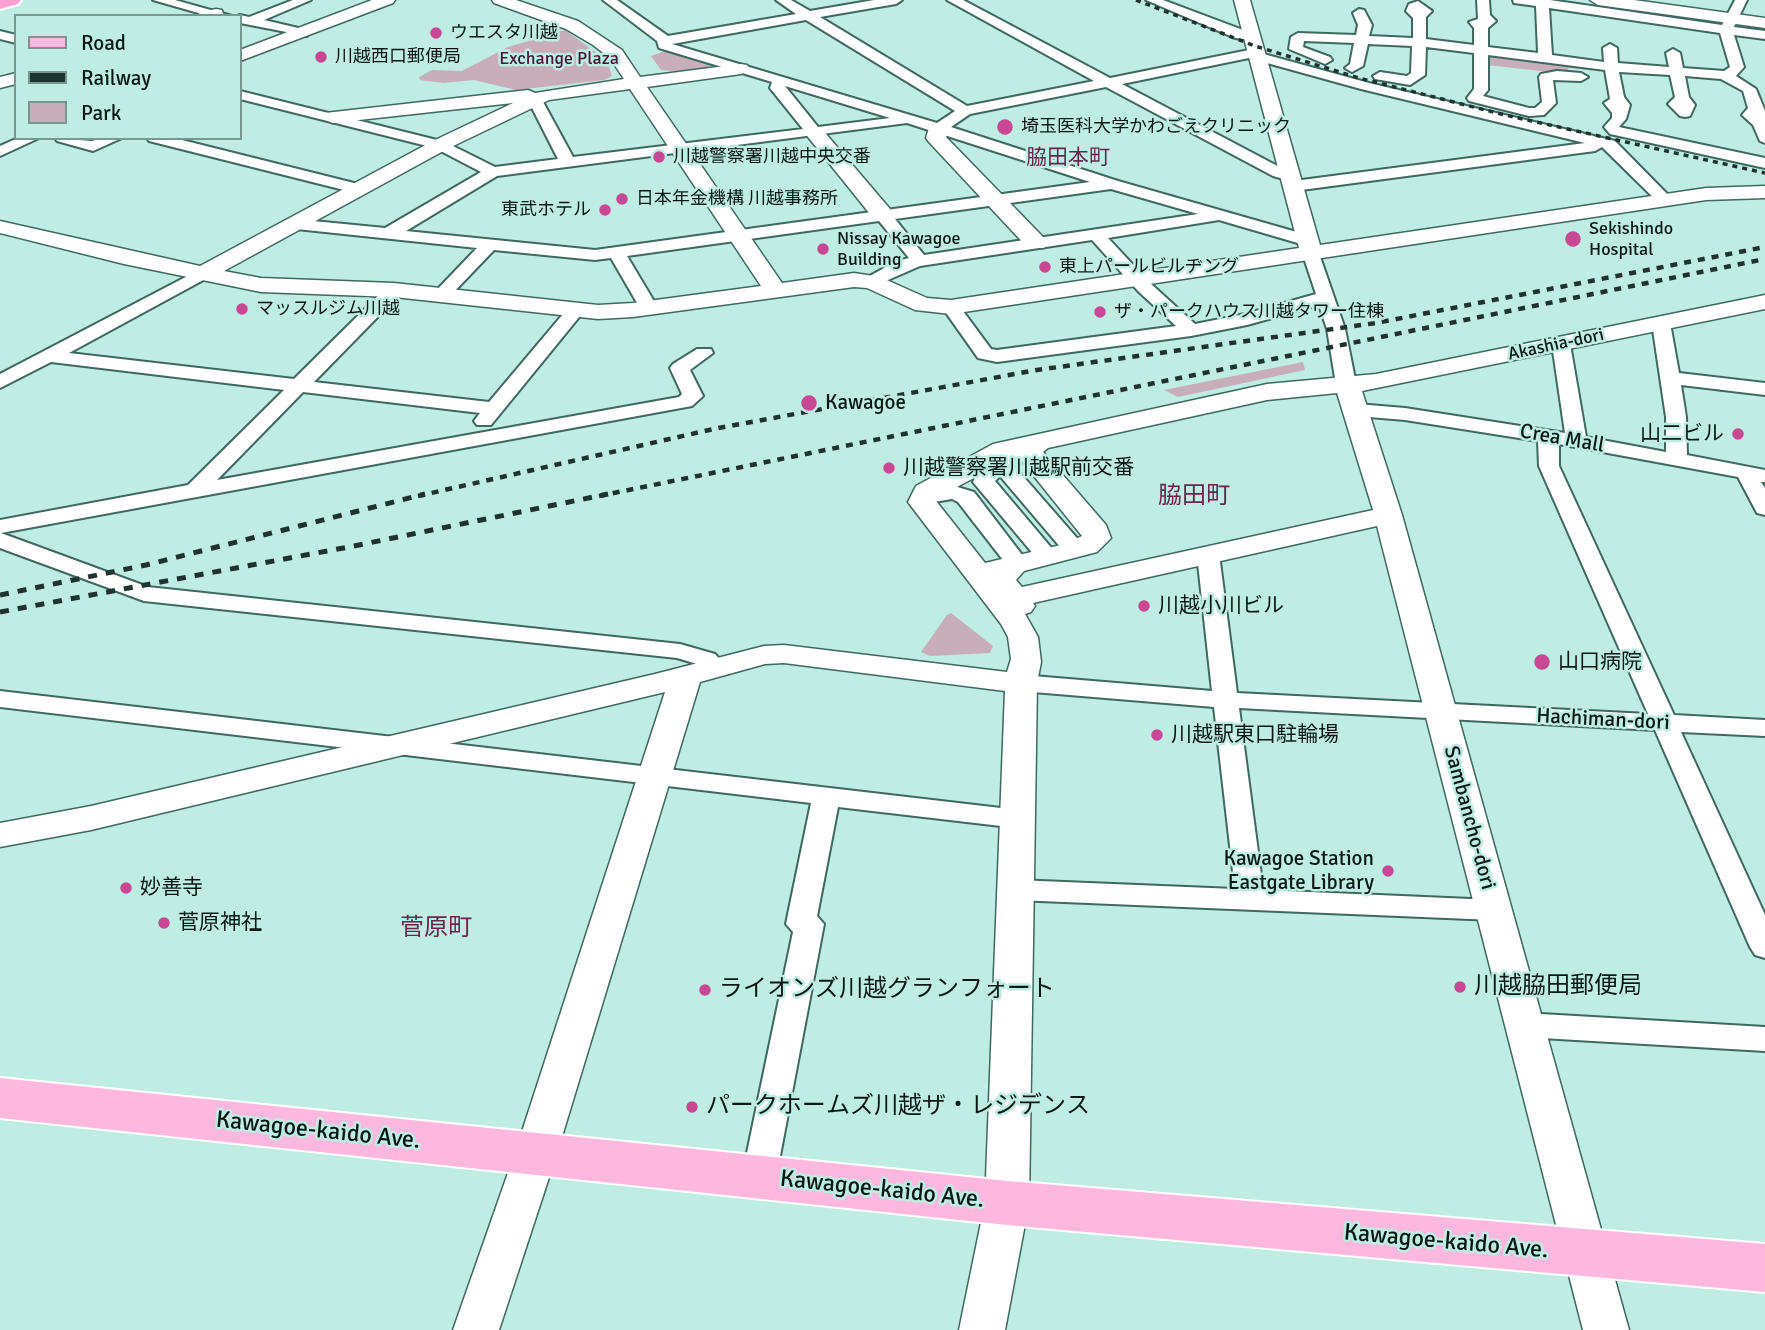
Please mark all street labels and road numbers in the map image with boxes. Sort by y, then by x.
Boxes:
street label: Akashia-dori [1506,324,1606,366]
street label: Crea Mall [1518,419,1606,459]
street label: Hachiman-dori [1536,704,1670,736]
street label: Sambancho-dori [1438,743,1500,893]
street label: Kawagoe-kaido Ave. [214,1106,422,1156]
street label: Kawagoe-kaido Ave. [778,1165,986,1215]
street label: Kawagoe-kaido Ave. [1342,1219,1550,1265]

